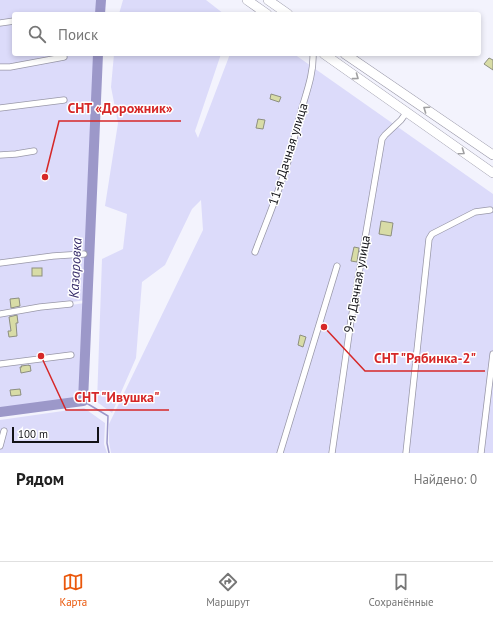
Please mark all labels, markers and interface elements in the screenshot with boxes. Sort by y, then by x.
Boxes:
search box [12,12,481,56]
icon: search [26,23,48,45]
text: Поиск [58,25,98,44]
one-way arrow [352,72,359,80]
callout: СНТ «Дорожник» [59,95,181,121]
text: СНТ «Дорожник» [67,99,173,117]
street label: 11-я Дачная улица [264,101,312,207]
one-way arrow [424,107,431,114]
one-way arrow [458,147,465,155]
street label: 9-я Дачная улица [340,234,374,334]
water label: Казаровка [64,237,86,299]
callout: СНТ "Рябинка-2" [365,345,485,371]
text: СНТ "Рябинка-2" [374,349,476,367]
callout: СНТ "Ивушка" [66,384,169,410]
text: СНТ "Ивушка" [74,388,160,406]
scale bar [12,425,99,444]
text: 100 m [18,427,48,441]
text: Рядом [16,468,64,490]
text: Найдено: 0 [414,471,477,488]
tab: Карта [59,571,87,609]
tab: Маршрут [206,571,250,609]
tab: Сохранённые [369,571,434,609]

